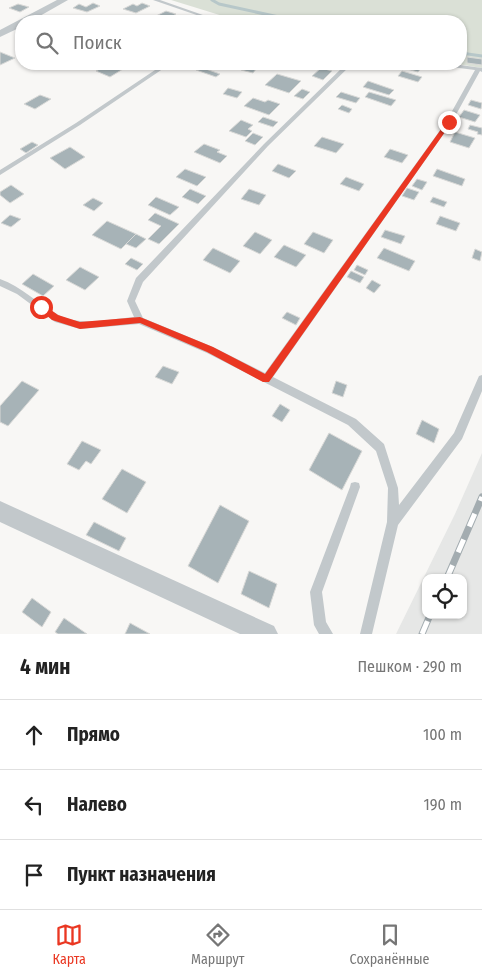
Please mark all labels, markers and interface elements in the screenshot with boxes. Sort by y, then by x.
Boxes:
search box [15,15,467,70]
icon: search [33,29,61,57]
text: Поиск [73,31,122,54]
route end [438,111,461,134]
route start [30,296,53,319]
map controls [422,574,467,619]
button: locate [422,574,467,619]
text: 4 мин [20,654,70,680]
text: Пешком · 290 m [357,657,462,676]
icon: ahead [20,721,48,749]
text: Прямо [67,723,120,746]
text: 100 m [423,725,462,744]
icon: left [20,791,48,819]
text: Налево [67,793,127,816]
text: 190 m [424,795,462,814]
icon: arrive [20,861,48,889]
text: Пункт назначения [67,863,216,886]
tab: Карта [53,921,86,968]
tab: Маршрут [191,921,245,968]
tab: Сохранённые [350,921,429,968]

